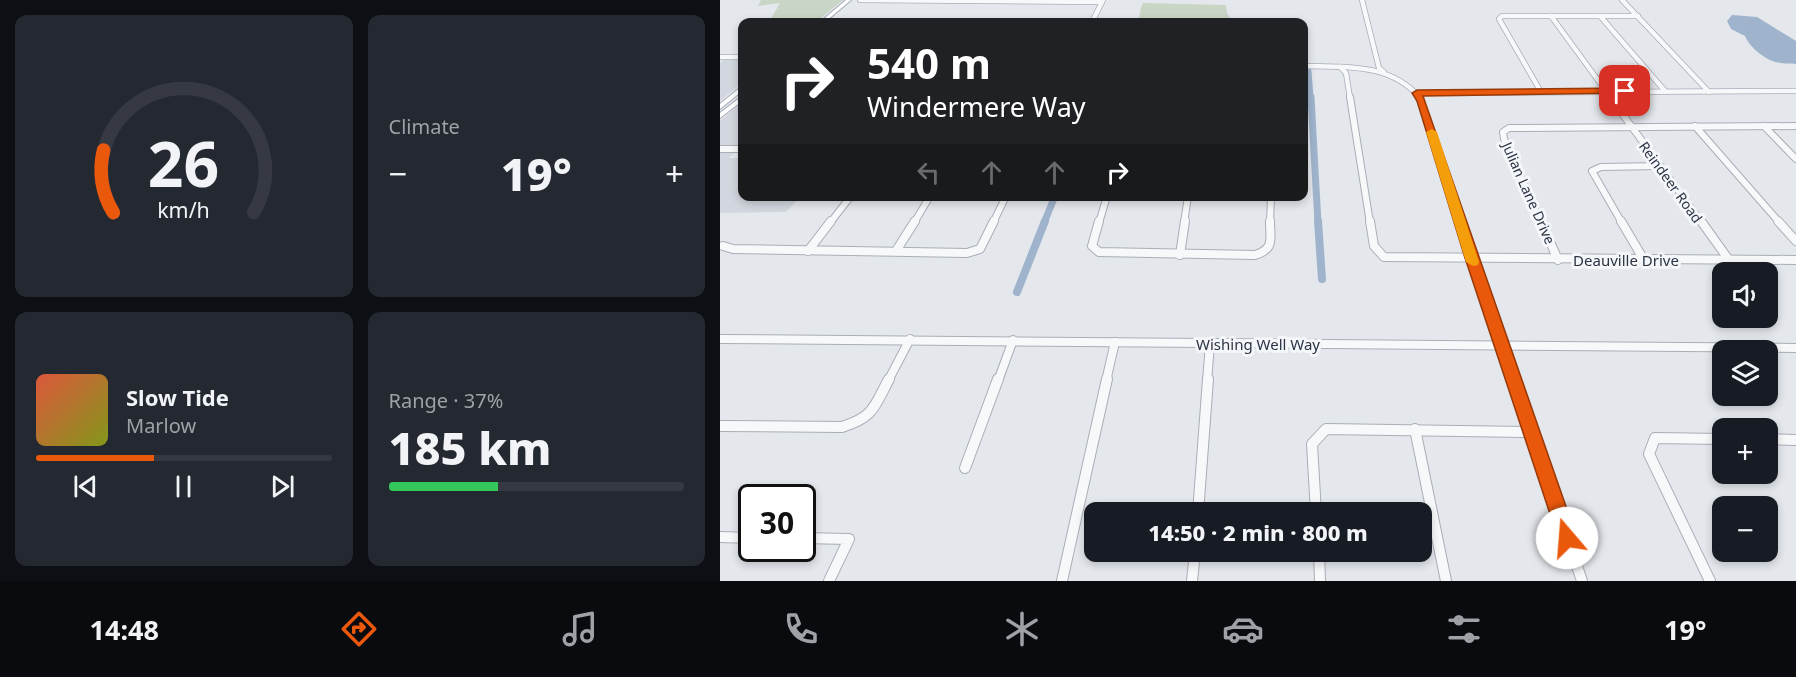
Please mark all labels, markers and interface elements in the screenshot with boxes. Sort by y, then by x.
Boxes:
text: 540 m [867,34,991,91]
icon: right [768,42,846,120]
pin [1599,65,1650,116]
icon: arrive [1608,74,1641,107]
text: Windermere Way [867,88,1086,125]
text: Climate [389,113,460,140]
text: 26 [148,120,219,205]
street label: Julian Lane Drive [1497,137,1560,247]
street label: Reindeer Road [1635,137,1707,227]
text: 19° [501,143,572,204]
text: − [389,151,407,196]
text: + [665,151,684,196]
icon: left [912,156,945,189]
icon: ahead [975,156,1008,189]
icon: ahead [1038,156,1071,189]
icon: right [1101,156,1134,189]
text: km/h [157,195,210,224]
street label: Deauville Drive [1573,250,1679,270]
map controls [1712,262,1778,562]
button: sound [1712,262,1778,328]
street label: Wishing Well Way [1196,334,1320,354]
button: layers [1712,340,1778,406]
text: Slow Tide [126,382,229,412]
text: Range · 37% [389,387,503,414]
text: Marlow [126,412,196,439]
text: 185 km [389,417,551,478]
button: + [1712,418,1778,484]
icon: previous [69,470,102,503]
icon: pause [167,470,200,503]
icon: next [266,470,299,503]
speed limit sign: 30 [738,484,816,562]
button: − [1712,496,1778,562]
position arrow [1535,506,1599,570]
text: 14:50 · 2 min · 800 m [1148,517,1368,547]
icon: directions [338,608,380,650]
icon: music [559,608,601,650]
icon: phone [780,608,822,650]
icon: climate [1001,608,1043,650]
icon: car [1222,608,1264,650]
icon: filters [1443,608,1485,650]
text: 14:48 [90,611,159,648]
text: 19° [1664,611,1706,648]

